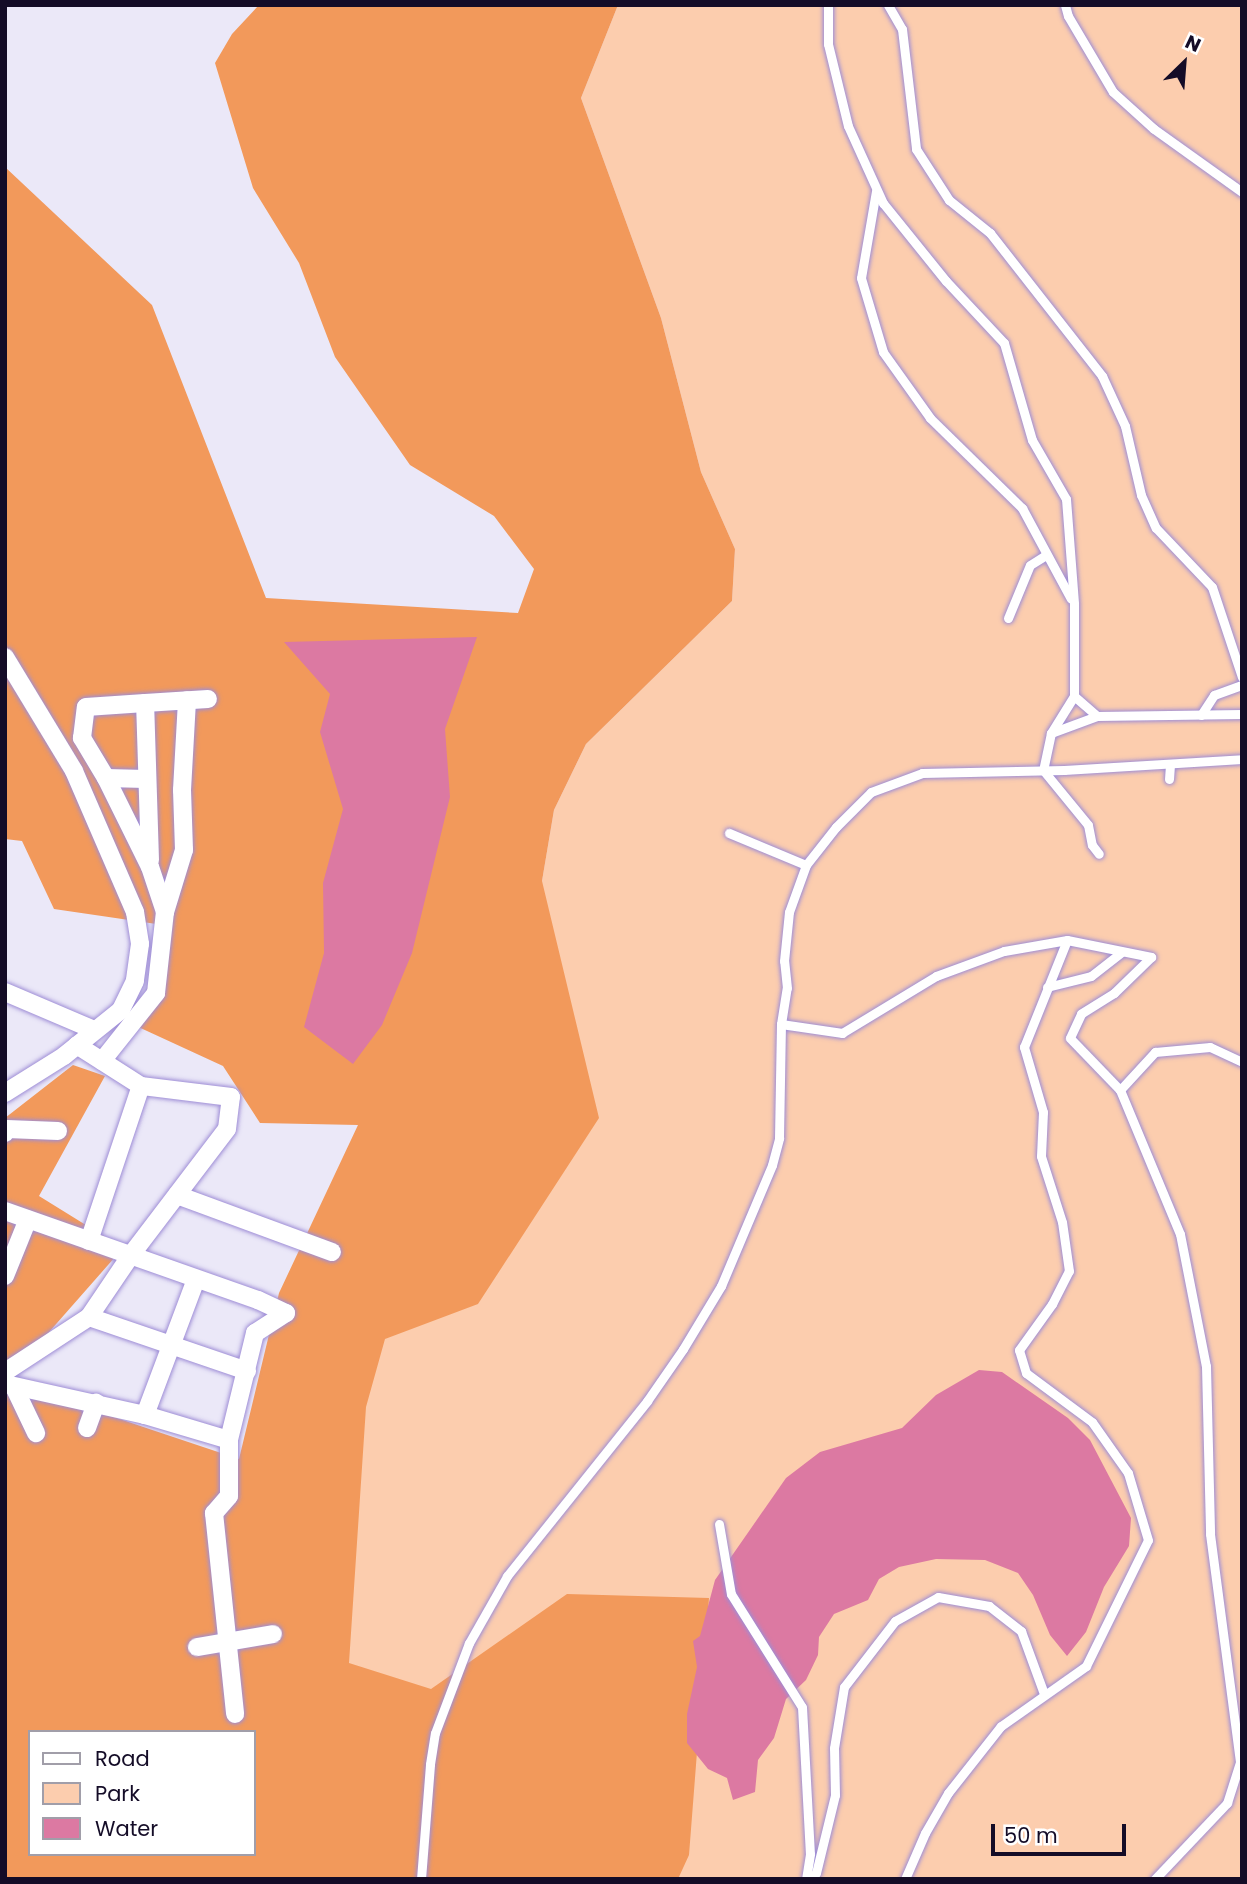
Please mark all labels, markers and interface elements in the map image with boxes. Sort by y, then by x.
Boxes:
north arrow [1149,28,1219,98]
text: N [1181,28,1205,59]
legend [28,1730,256,1856]
text: Road [95,1744,150,1773]
text: Park [95,1779,140,1808]
scale bar [995,1811,1130,1855]
text: Water [95,1814,158,1843]
text: 50 m [1004,1821,1058,1850]

